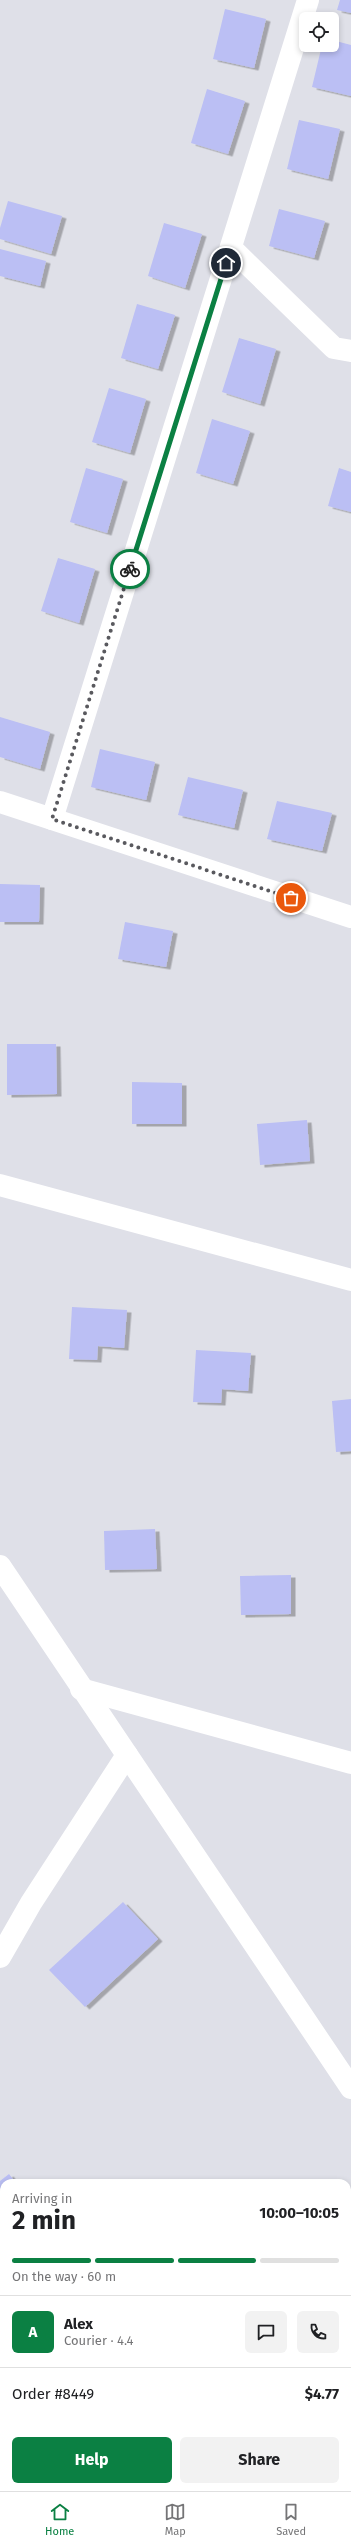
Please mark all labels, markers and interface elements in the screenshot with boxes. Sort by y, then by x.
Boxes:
map controls [299,12,339,52]
button: locate [299,12,339,52]
pin [209,246,243,280]
icon: home [215,252,237,274]
courier [110,549,150,589]
icon: bike [119,558,141,580]
pin [274,881,308,915]
icon: bag [280,887,302,909]
text: Arriving in [12,2191,72,2206]
text: 10:00–10:05 [259,2204,339,2222]
text: 2 min [12,2205,76,2236]
text: On the way · 60 m [12,2269,116,2284]
button: chat [245,2311,287,2353]
button: phone [297,2311,339,2353]
text: Alex [64,2315,93,2333]
text: A [29,2323,37,2341]
text: Courier · 4.4 [64,2333,134,2348]
text: Order #8449 [12,2385,94,2403]
text: $4.77 [305,2385,339,2403]
button: Help [12,2437,172,2483]
button: Share [180,2437,339,2483]
tab: Home [45,2501,74,2538]
tab: Map [164,2501,186,2538]
tab: Saved [276,2501,306,2538]

